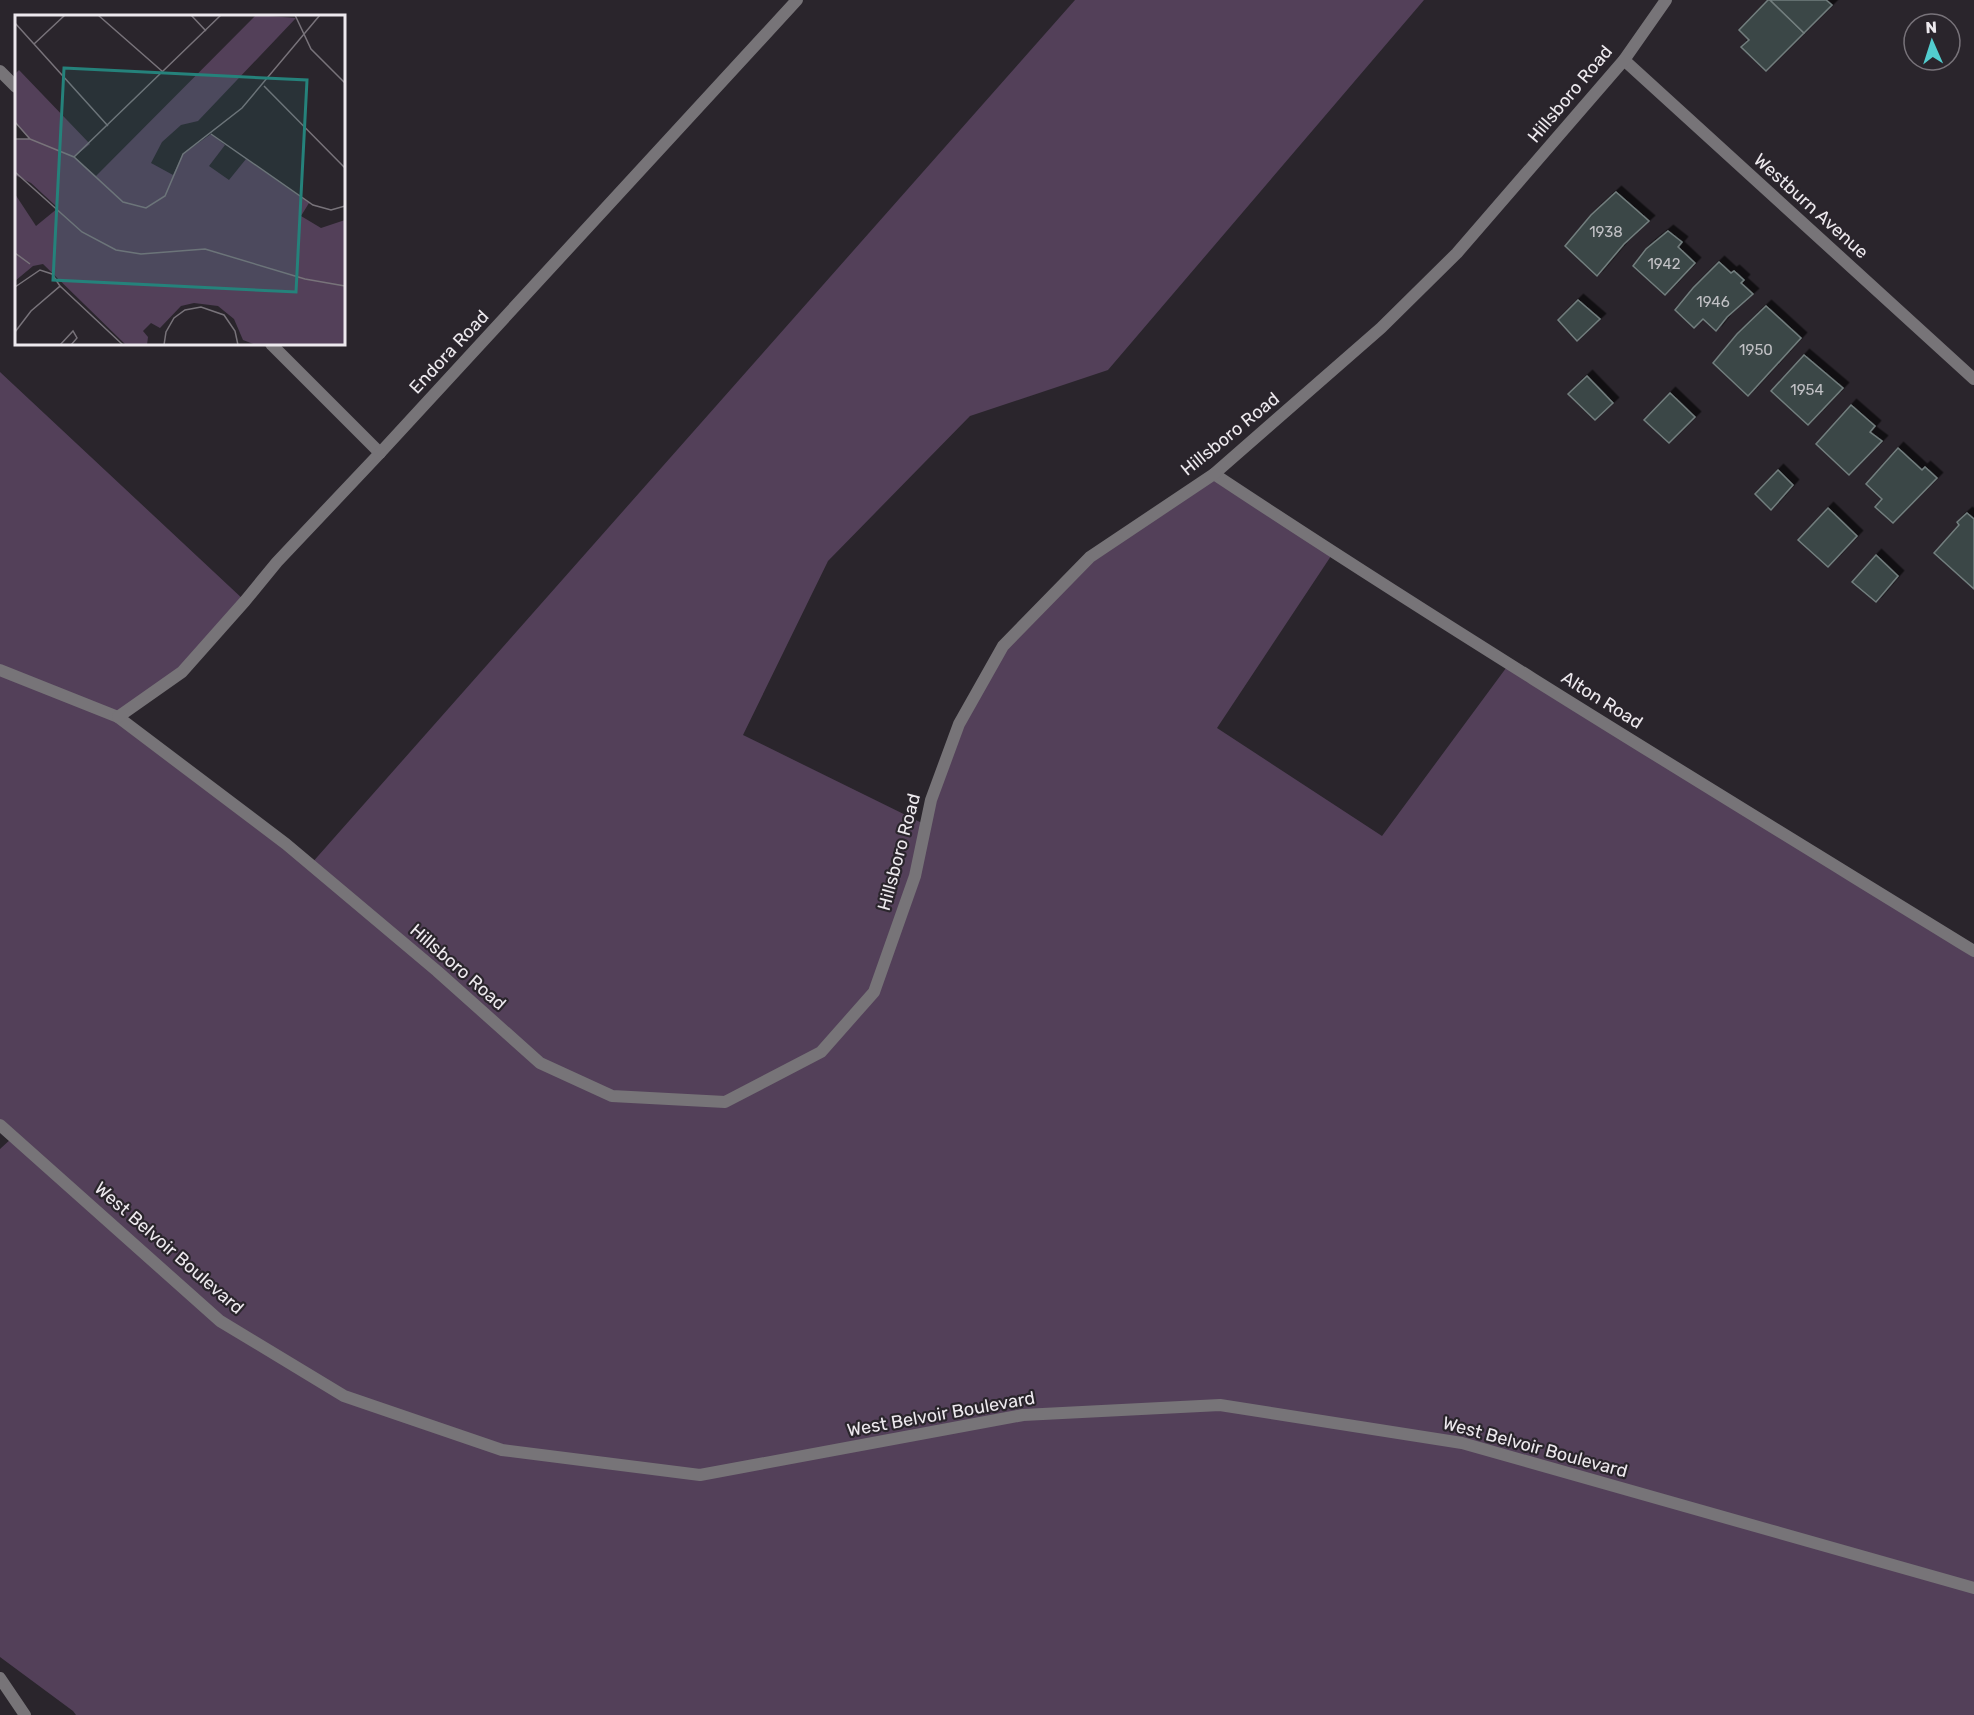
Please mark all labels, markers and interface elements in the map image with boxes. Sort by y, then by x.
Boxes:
north arrow [1902,12,1962,72]
inset map [15,15,345,345]
text: N [1925,18,1937,37]
street label: Hillsboro Road [1523,41,1617,147]
street label: Westburn Avenue [1749,149,1873,263]
house number: 1938 [1589,223,1623,241]
house number: 1942 [1647,255,1681,273]
house number: 1946 [1696,293,1730,311]
street label: Endora Road [405,306,493,398]
house number: 1950 [1739,341,1773,359]
house number: 1954 [1790,381,1824,399]
street label: Hillsboro Road [1176,388,1284,480]
street label: Alton Road [1557,666,1647,734]
street label: Hillsboro Road [873,791,925,913]
street label: Hillsboro Road [405,919,511,1015]
street label: West Belvoir Boulevard [90,1177,248,1319]
street label: West Belvoir Boulevard [845,1387,1037,1441]
street label: West Belvoir Boulevard [1440,1412,1630,1482]

